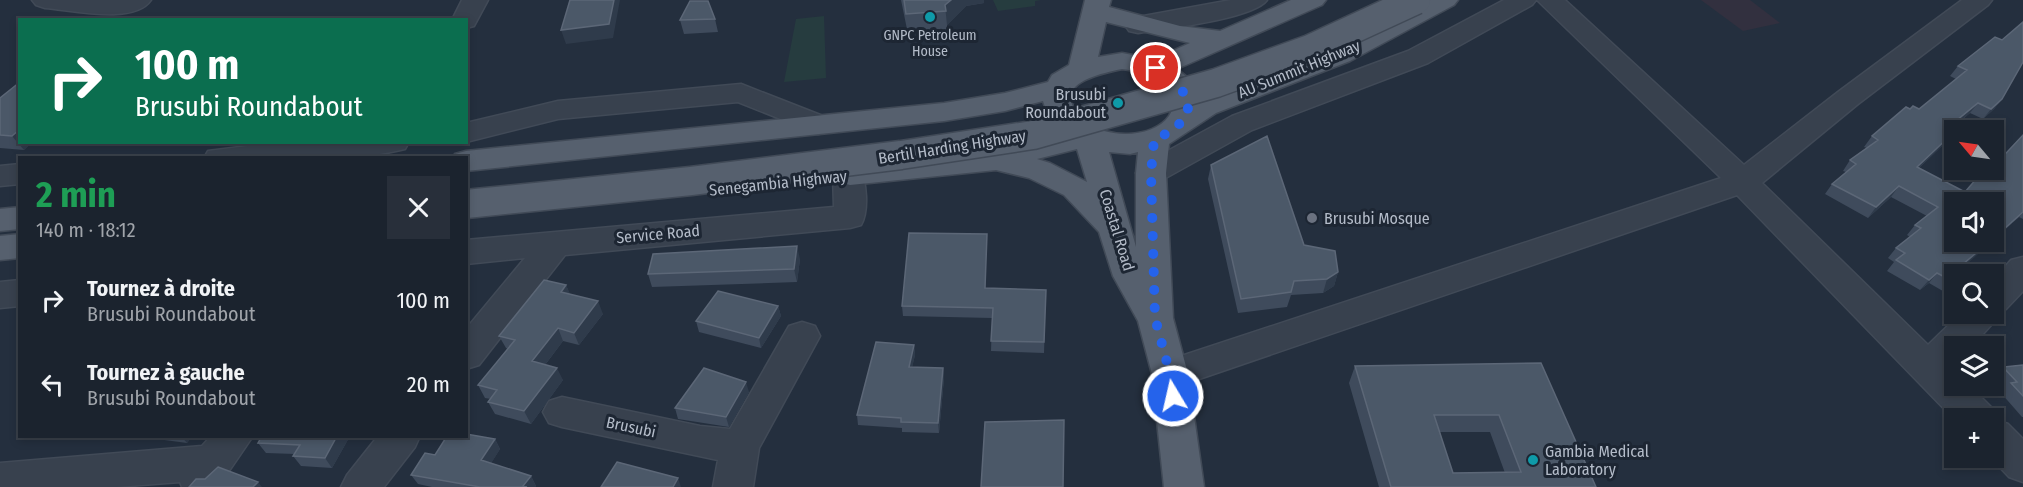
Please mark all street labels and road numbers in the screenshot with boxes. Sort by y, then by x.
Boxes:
street label: AU Summit Highway [1235,36,1364,102]
street label: Bertil Harding Highway [877,126,1028,168]
street label: Senegambia Highway [708,166,849,200]
street label: Coastal Road [1096,187,1138,273]
street label: Service Road [615,221,701,247]
street label: Brusubi [604,412,658,442]

